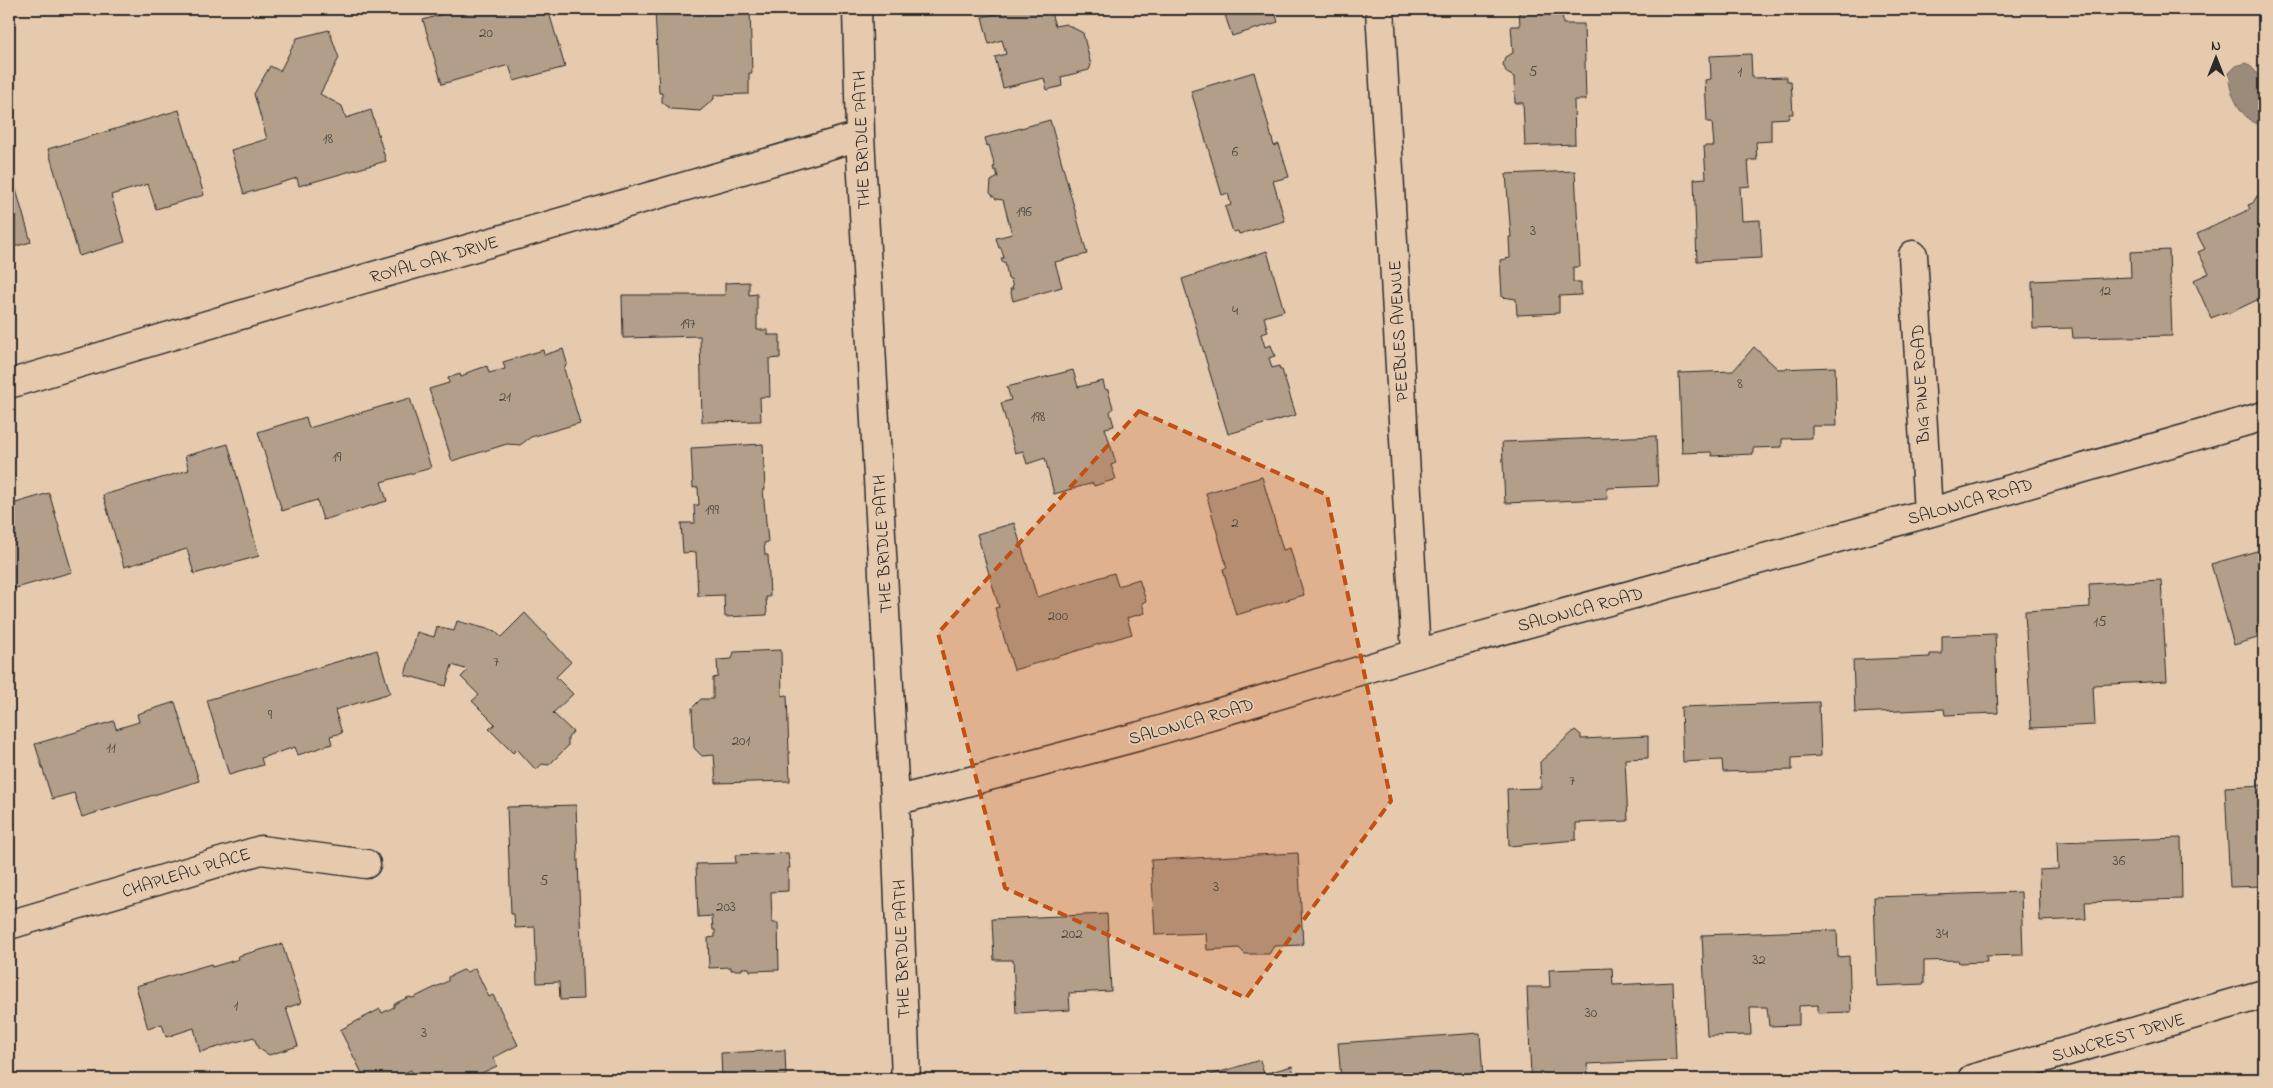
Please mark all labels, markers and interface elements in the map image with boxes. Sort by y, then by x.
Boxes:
house number: 20 [479,22,493,44]
north arrow [2190,32,2240,82]
text: N [2211,36,2221,57]
house number: 5 [1529,61,1538,83]
house number: 1 [1738,61,1743,83]
street label: THE BRIDLE PATH [848,70,878,210]
house number: 18 [323,128,334,150]
house number: 6 [1232,141,1239,163]
house number: 196 [1016,201,1032,223]
house number: 3 [1530,220,1536,242]
street label: ROYAL OAK DRIVE [367,230,502,292]
street label: PEEBLES AVENUE [1383,259,1417,402]
house number: 12 [2099,280,2112,302]
house number: 4 [1232,300,1238,322]
house number: 197 [680,313,696,335]
street label: BIG PINE ROAD [1906,324,1938,445]
house number: 8 [1737,373,1743,395]
house number: 21 [499,386,511,408]
house number: 198 [1031,406,1046,428]
house number: 19 [332,446,342,468]
street label: SALONICA ROAD [1905,473,2036,533]
street label: THE BRIDLE PATH [867,474,901,614]
house number: 199 [705,499,719,521]
house number: 2 [1231,512,1239,534]
street label: SALONICA ROAD [1515,582,1646,640]
house number: 200 [1048,605,1069,627]
house number: 15 [2093,611,2107,633]
house number: 7 [493,651,499,673]
street label: SALONICA ROAD [1126,693,1257,753]
house number: 9 [268,704,273,726]
house number: 201 [732,730,751,752]
house number: 11 [106,737,116,759]
house number: 7 [1569,770,1575,792]
street label: CHAPLEAU PLACE [119,842,254,906]
house number: 36 [2113,850,2126,872]
house number: 5 [540,870,549,892]
house number: 3 [1213,876,1219,898]
street label: THE BRIDLE PATH [888,879,918,1019]
house number: 203 [716,896,736,918]
house number: 202 [1061,923,1083,945]
house number: 34 [1936,923,1948,945]
house number: 32 [1752,949,1766,971]
house number: 1 [234,995,239,1017]
house number: 30 [1585,1002,1598,1024]
street label: SUNCREST DRIVE [2049,1007,2188,1070]
house number: 3 [421,1022,427,1044]

